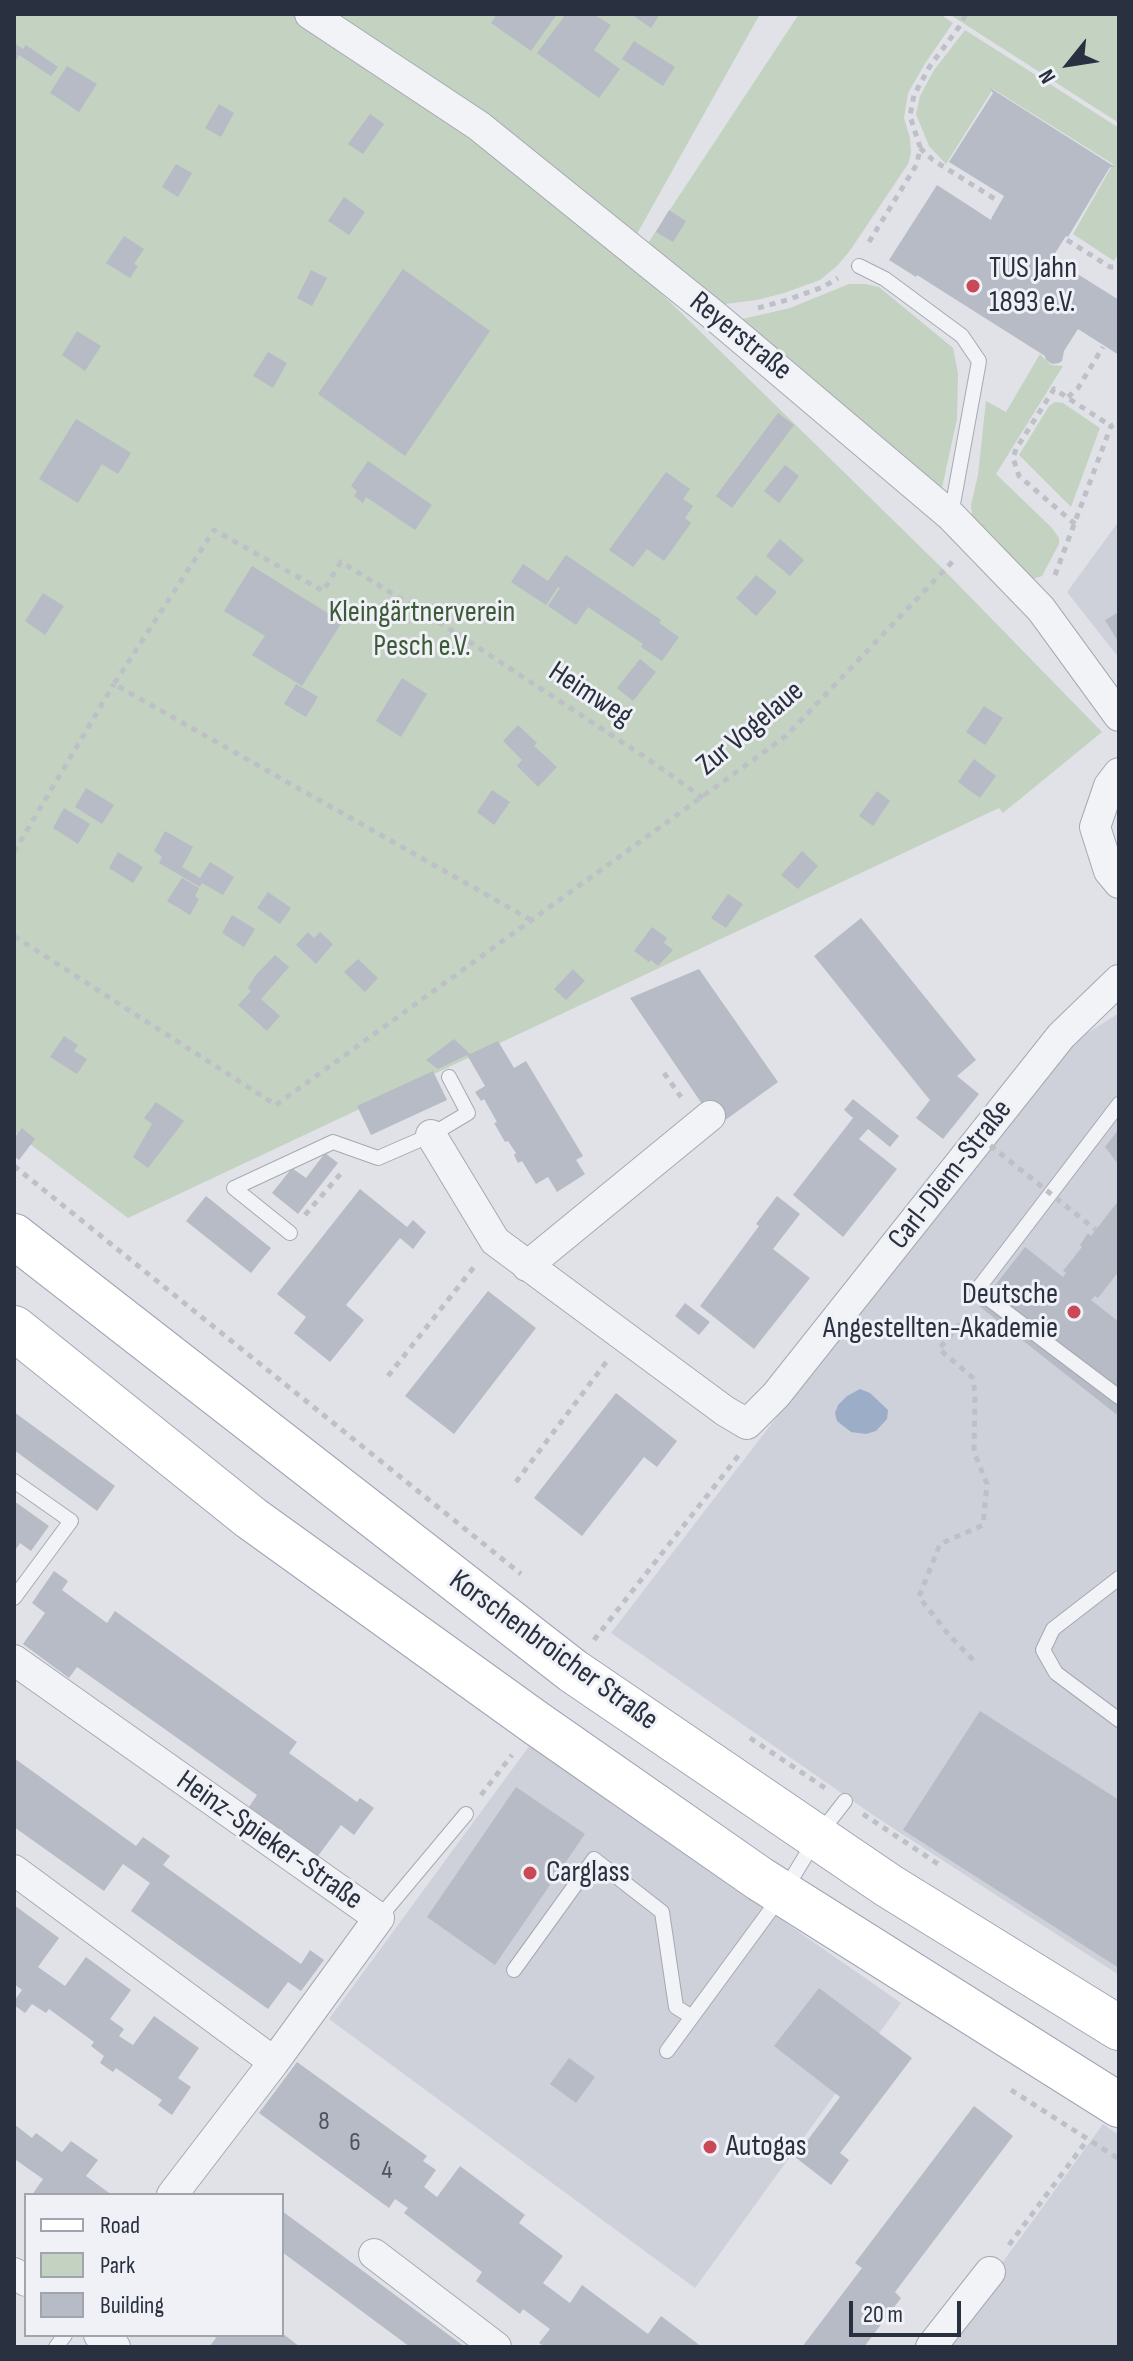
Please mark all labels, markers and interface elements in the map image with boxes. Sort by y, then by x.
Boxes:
north arrow [1029,24,1109,104]
text: N [1033,64,1062,88]
place label: TUS Jahn 1893 e.V. [989,251,1077,322]
marker: TUS Jahn 1893 e.V. [964,277,982,295]
street label: Reyerstraße [682,285,798,389]
park label: Kleingärtnerverein Pesch e.V. [329,595,515,666]
street label: Heimweg [541,655,639,735]
street label: Zur Vogelaue [690,674,812,784]
street label: Carl-Diem-Straße [882,1093,1020,1257]
place label: Deutsche Angestellten-Akademie [823,1277,1058,1348]
marker: Deutsche Angestellten-Akademie [1065,1303,1083,1321]
street label: Korschenbroicher Straße [442,1563,664,1739]
street label: Heinz-Spieker-Straße [169,1764,369,1918]
place label: Carglass [546,1855,630,1891]
marker: Carglass [521,1864,539,1882]
house number: 8 [318,2106,330,2138]
house number: 6 [349,2127,361,2159]
place label: Autogas [726,2129,807,2165]
marker: Autogas [701,2138,719,2156]
house number: 4 [382,2155,392,2187]
legend [24,2193,284,2337]
text: Road [100,2211,140,2240]
text: Park [100,2251,135,2280]
scale bar [853,2285,965,2335]
text: Building [100,2291,164,2320]
text: 20 m [863,2300,903,2329]

